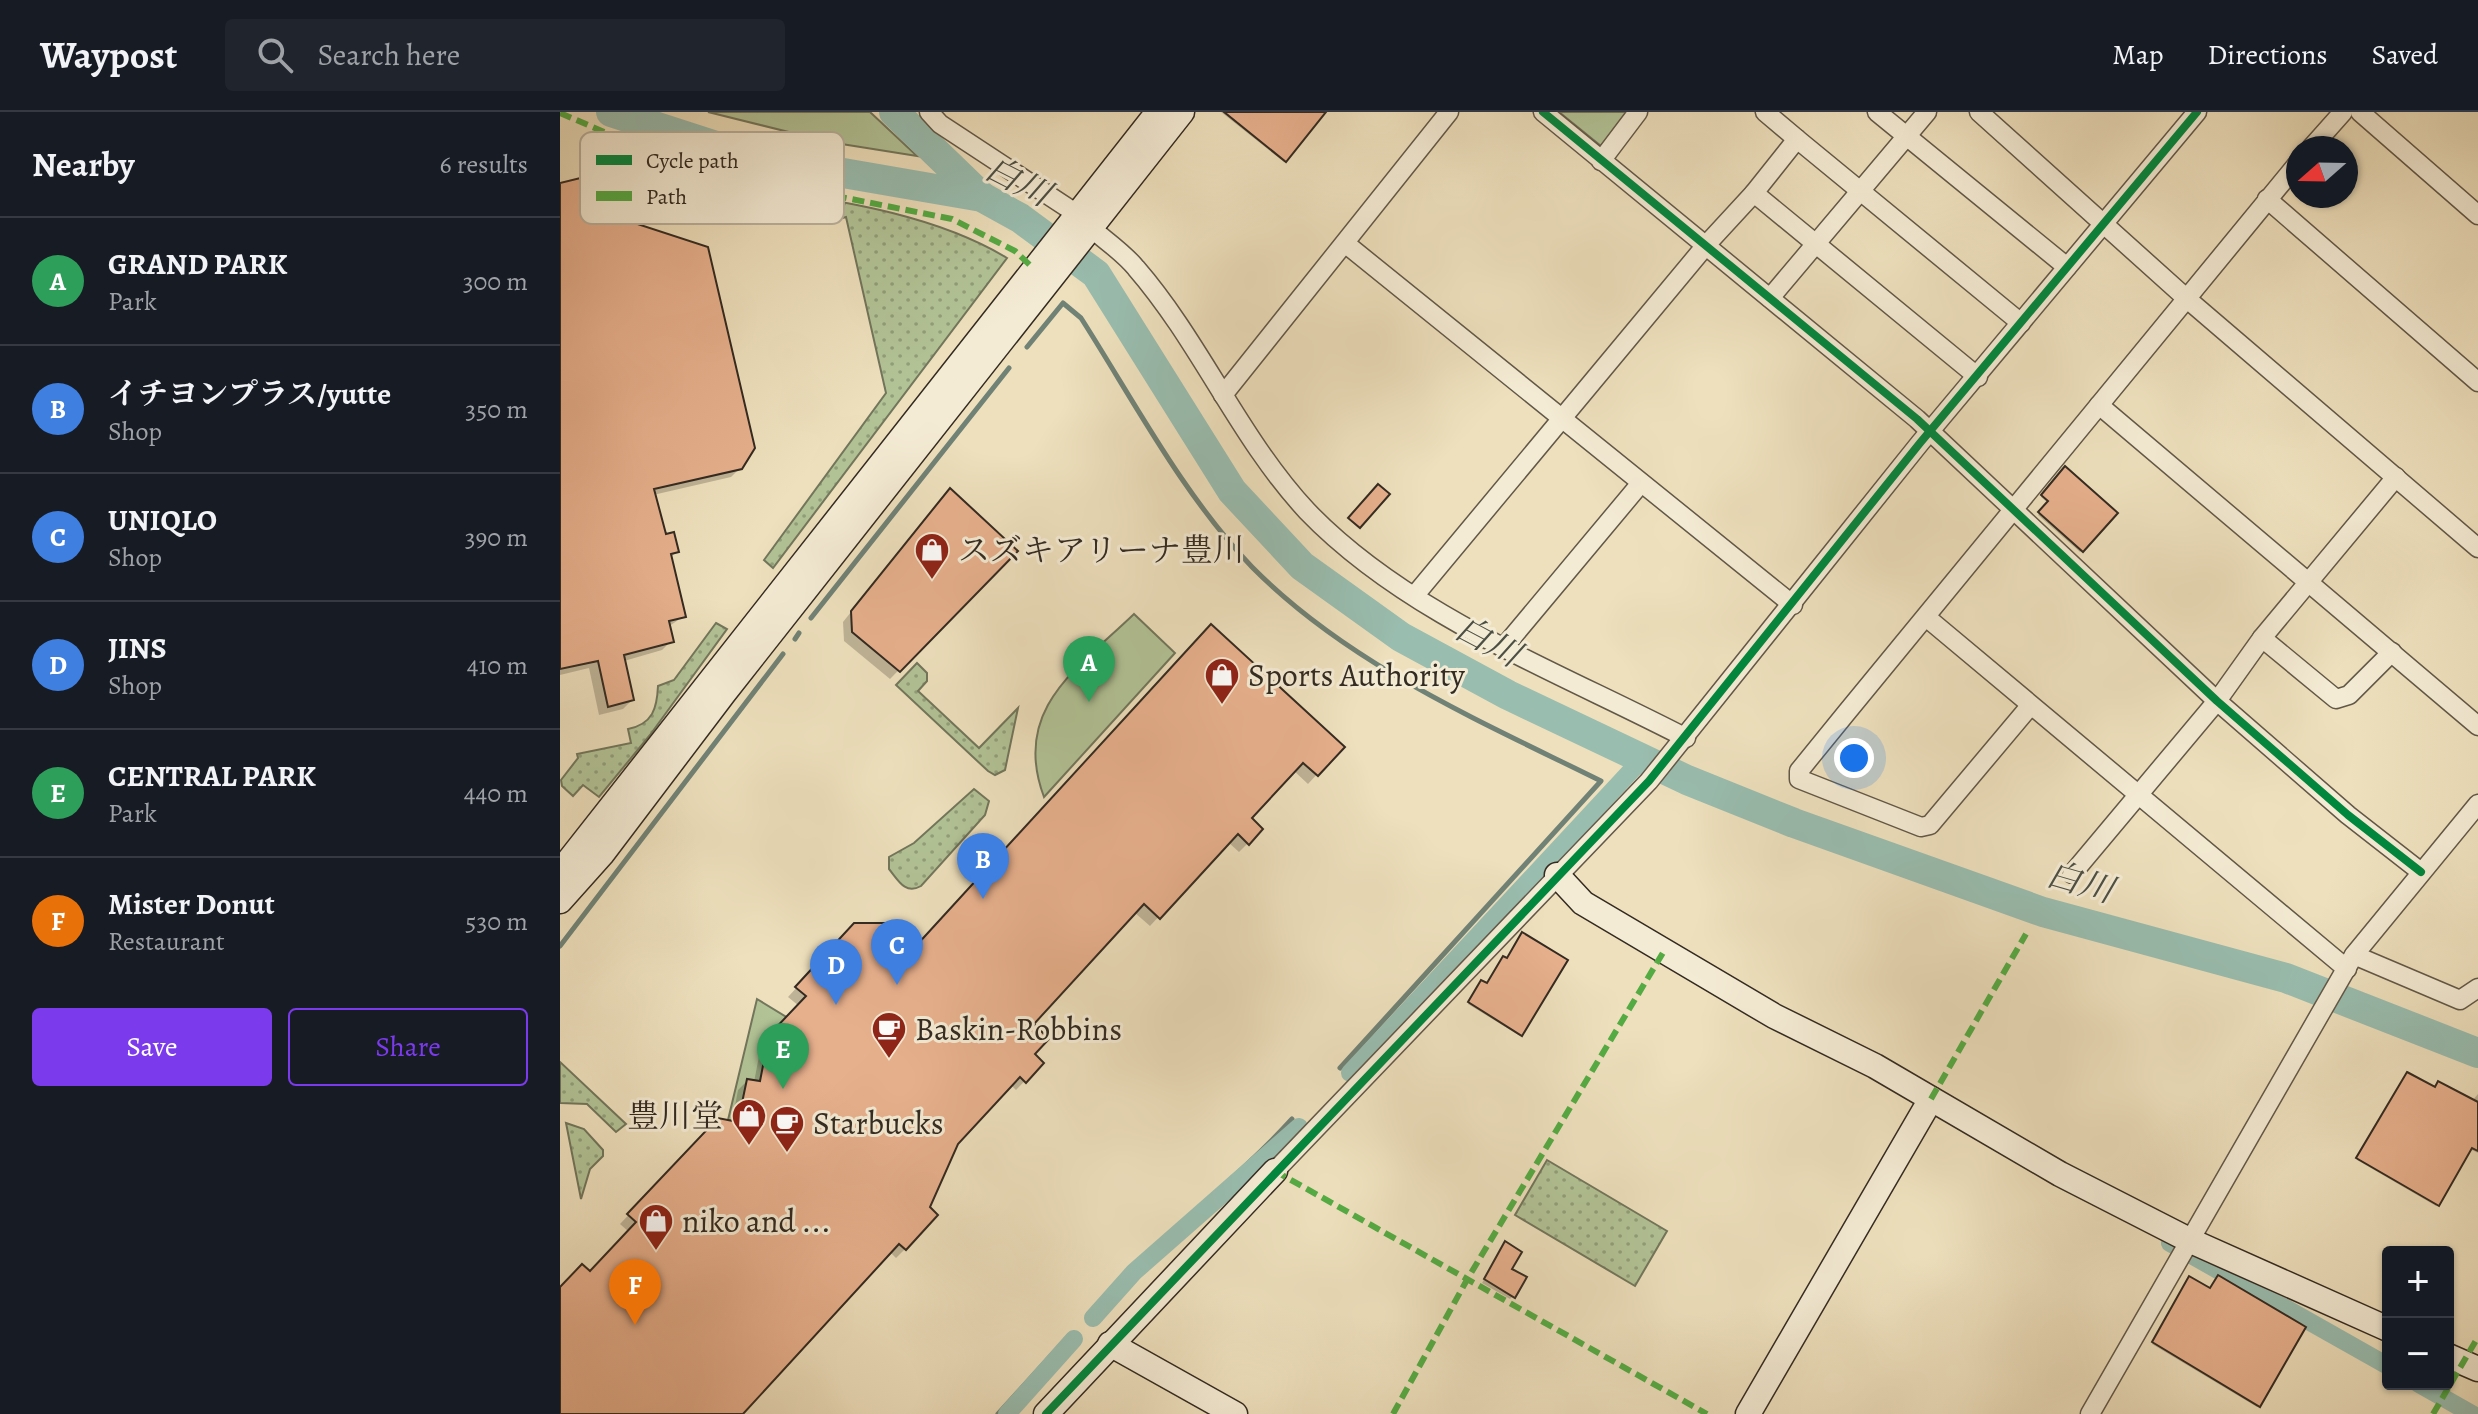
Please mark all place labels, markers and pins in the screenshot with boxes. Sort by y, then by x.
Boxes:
place label: スズキアリーナ豊川 [958,528,1245,572]
shop icon: スズキアリーナ豊川 [913,531,951,581]
pin: A [1063,636,1115,702]
place label: Sports Authority [1248,653,1466,697]
shop icon: Sports Authority [1203,656,1241,706]
pin: B [957,833,1009,899]
pin: C [871,919,923,985]
pin: D [810,939,862,1005]
place label: Baskin-Robbins [915,1007,1122,1051]
cafe icon: Baskin-Robbins [870,1010,908,1060]
pin: E [757,1023,809,1089]
place label: 豊川堂 [627,1094,723,1138]
shop icon: 豊川堂 [730,1097,768,1147]
place label: Starbucks [813,1101,944,1145]
cafe icon: Starbucks [768,1104,806,1154]
place label: niko and ... [682,1199,831,1243]
shop icon: niko and ... [637,1202,675,1252]
pin: F [609,1259,661,1325]

